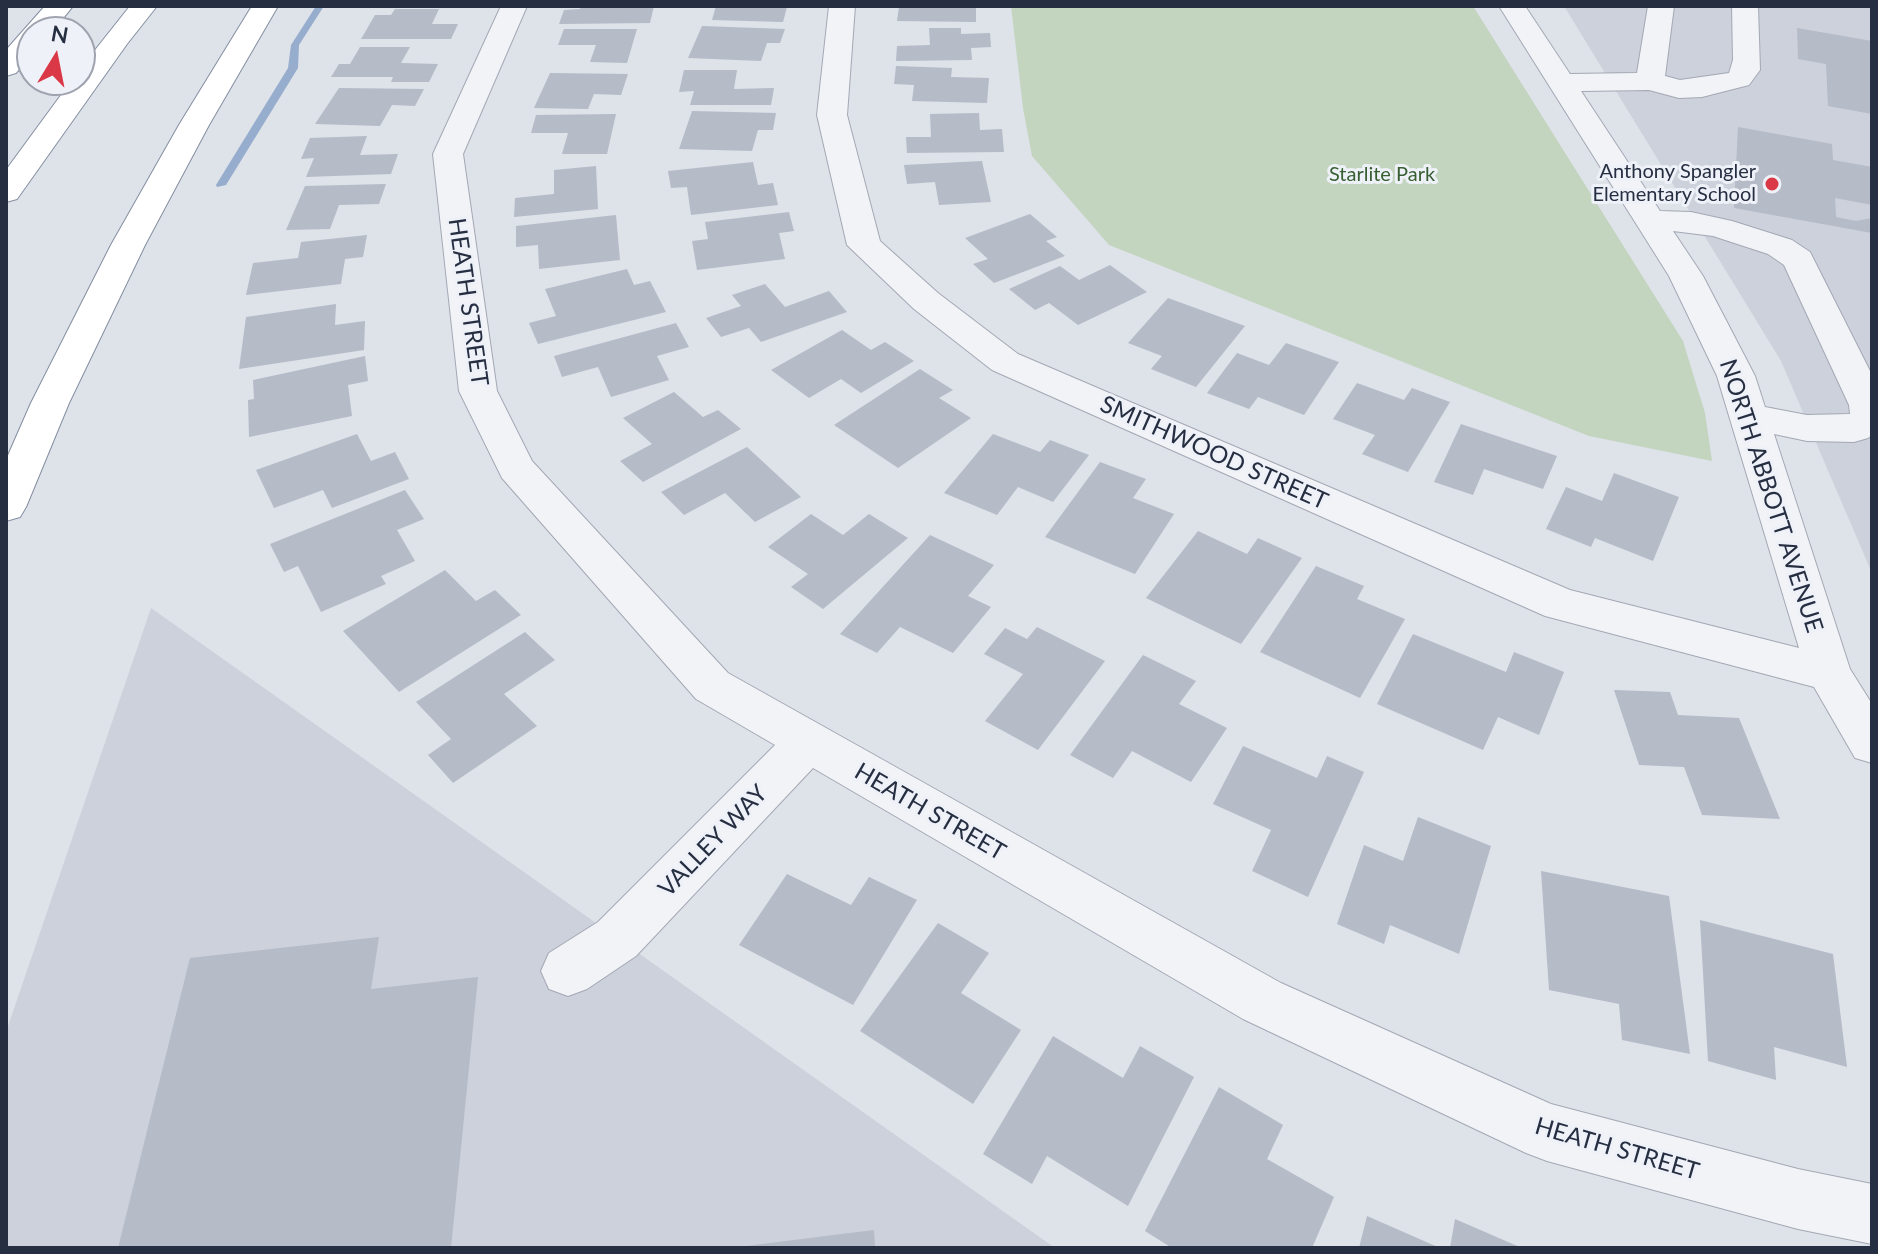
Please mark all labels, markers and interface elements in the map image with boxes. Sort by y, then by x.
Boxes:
north arrow [16,16,96,96]
text: N [49,19,71,49]
place label: Anthony Spangler Elementary School [1593,160,1756,207]
park label: Starlite Park [1329,163,1435,187]
marker: Anthony Spangler Elementary School [1763,175,1781,193]
street label: HEATH STREET [442,216,494,388]
street label: NORTH ABBOTT AVENUE [1713,356,1829,636]
street label: SMITHWOOD STREET [1096,390,1332,516]
street label: HEATH STREET [849,757,1011,867]
street label: VALLEY WAY [653,779,773,903]
street label: HEATH STREET [1532,1112,1702,1186]

